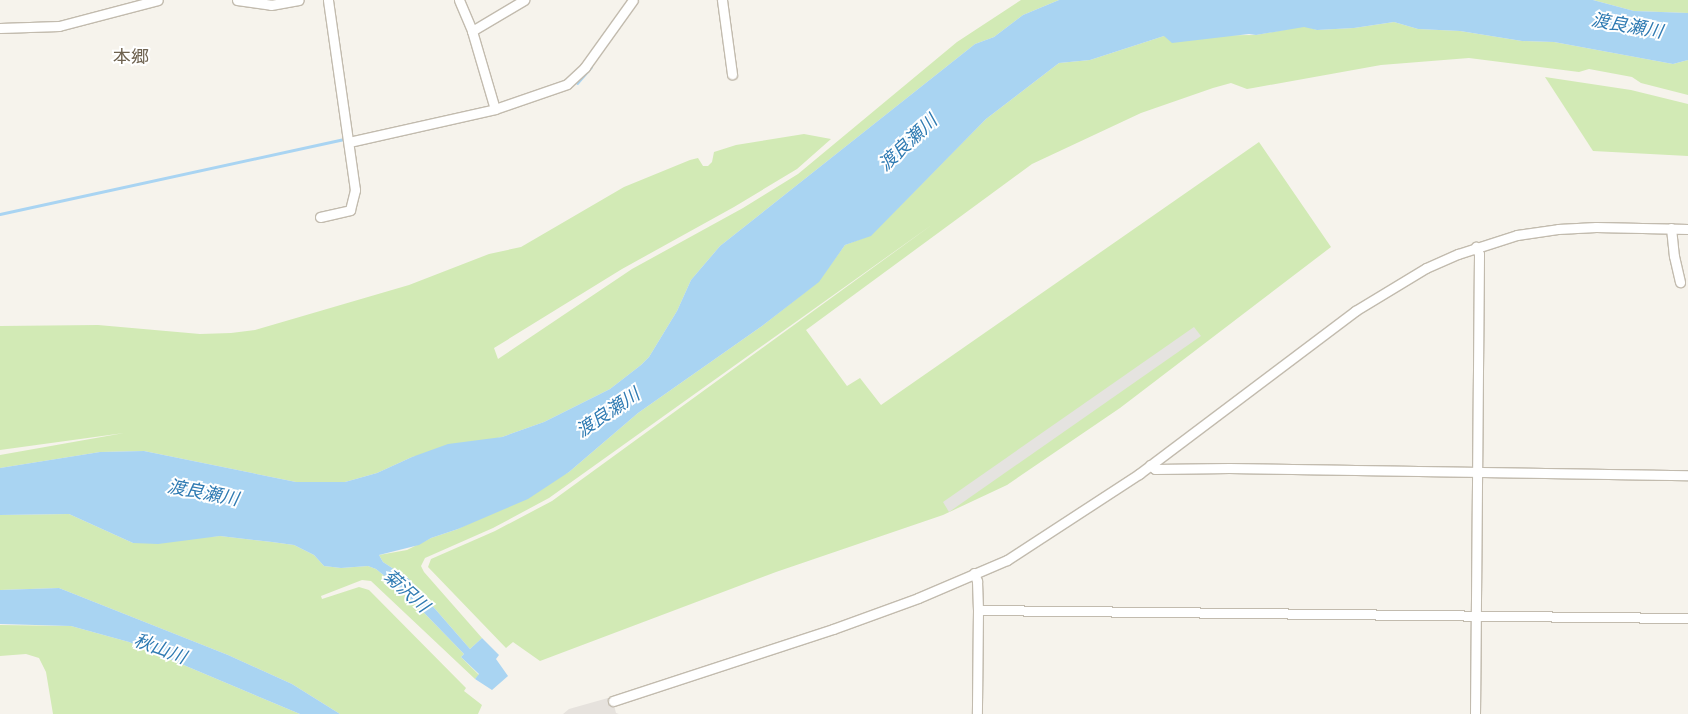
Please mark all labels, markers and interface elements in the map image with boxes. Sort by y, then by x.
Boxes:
water label: 渡良瀬川 [1590,9,1664,43]
district label: 本郷 [113,46,149,68]
water label: 渡良瀬川 [874,111,942,175]
water label: 渡良瀬川 [572,384,644,442]
water label: 渡良瀬川 [166,476,240,510]
water label: 菊沢川 [379,565,433,617]
water label: 秋山川 [131,630,189,668]

